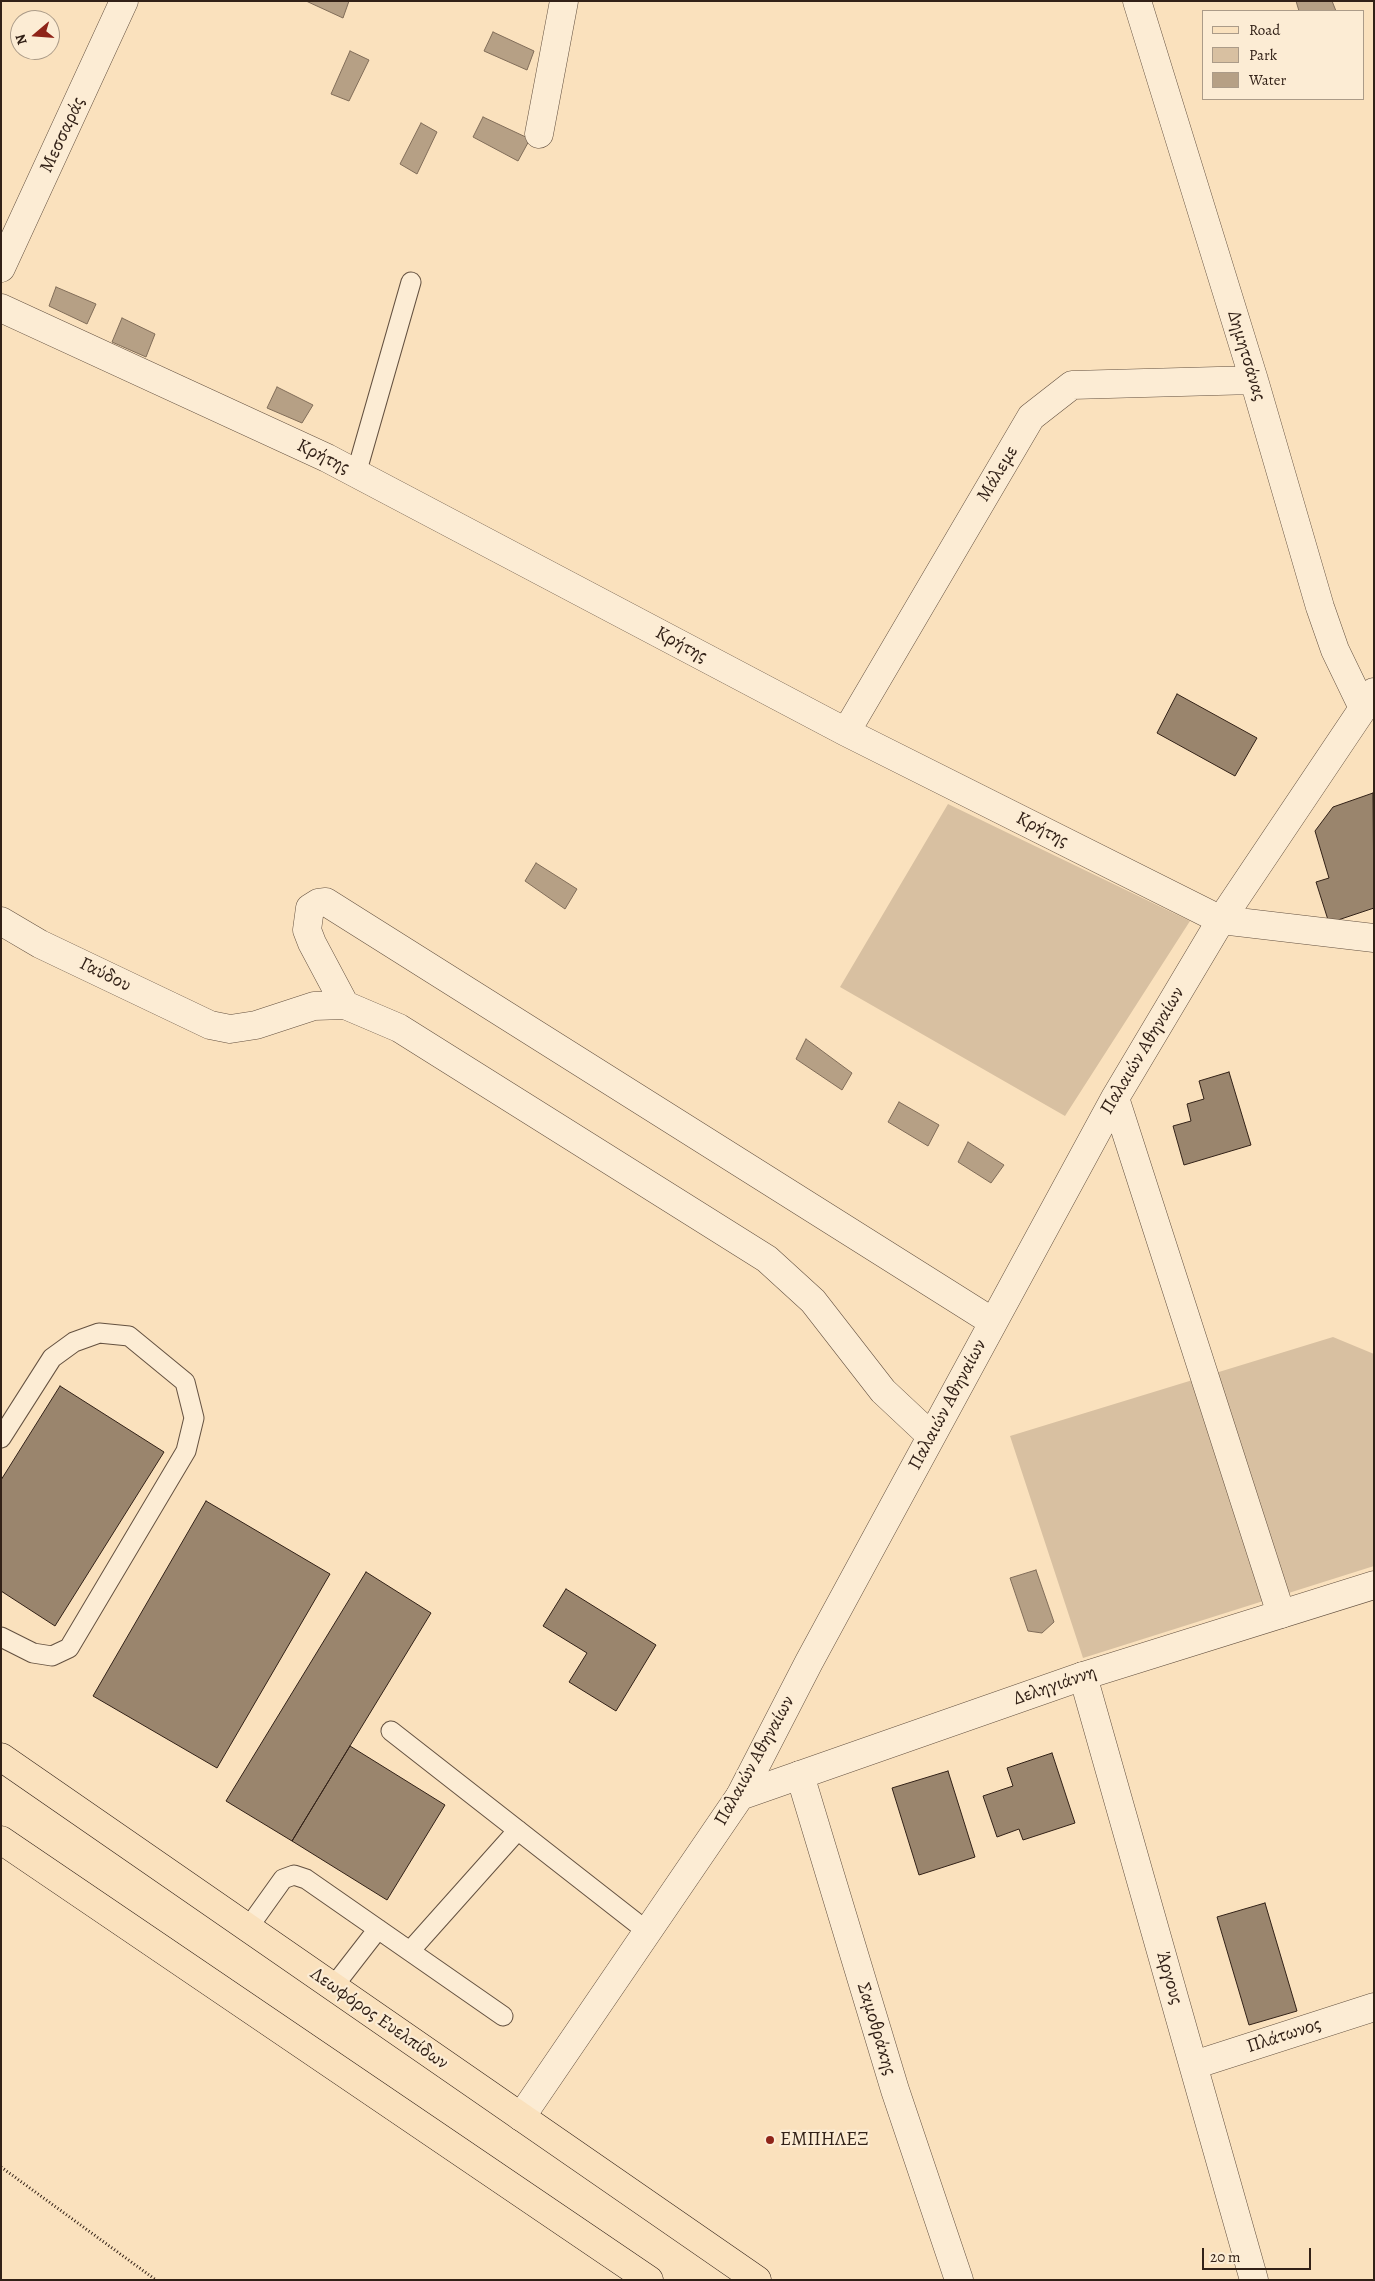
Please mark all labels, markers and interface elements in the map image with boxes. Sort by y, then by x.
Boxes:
north arrow [10,10,60,60]
legend [1202,10,1365,100]
text: Road [1249,20,1280,40]
text: N [11,32,32,47]
text: Park [1249,45,1277,65]
text: Water [1249,70,1286,90]
street label: Μεσσαράς [36,93,90,177]
street label: Δημητσάνας [1221,308,1271,404]
street label: Κρήτης [293,435,353,479]
street label: Μάλεμε [972,442,1024,506]
street label: Κρήτης [651,622,711,668]
street label: Κρήτης [1012,807,1072,853]
street label: Γαύδου [75,953,135,997]
street label: Παλαιών Αθηναίων [1096,983,1190,1119]
street label: Παλαιών Αθηναίων [904,1336,992,1474]
street label: Δεληγιάννη [1011,1661,1099,1711]
street label: Παλαιών Αθηναίων [710,1692,800,1830]
street label: Άργους [1151,1949,1187,2007]
street label: Λεωφόρος Ευελπίδων [306,1963,452,2075]
street label: Σαμοθράκης [851,1980,901,2078]
street label: Πλάτωνος [1244,2013,1324,2059]
place label: ΕΜΠΗΛΕΞ [780,2129,869,2151]
marker: ΕΜΠΗΛΕΞ [764,2134,776,2146]
scale bar [1205,2238,1314,2270]
text: 20 m [1210,2247,1241,2267]

